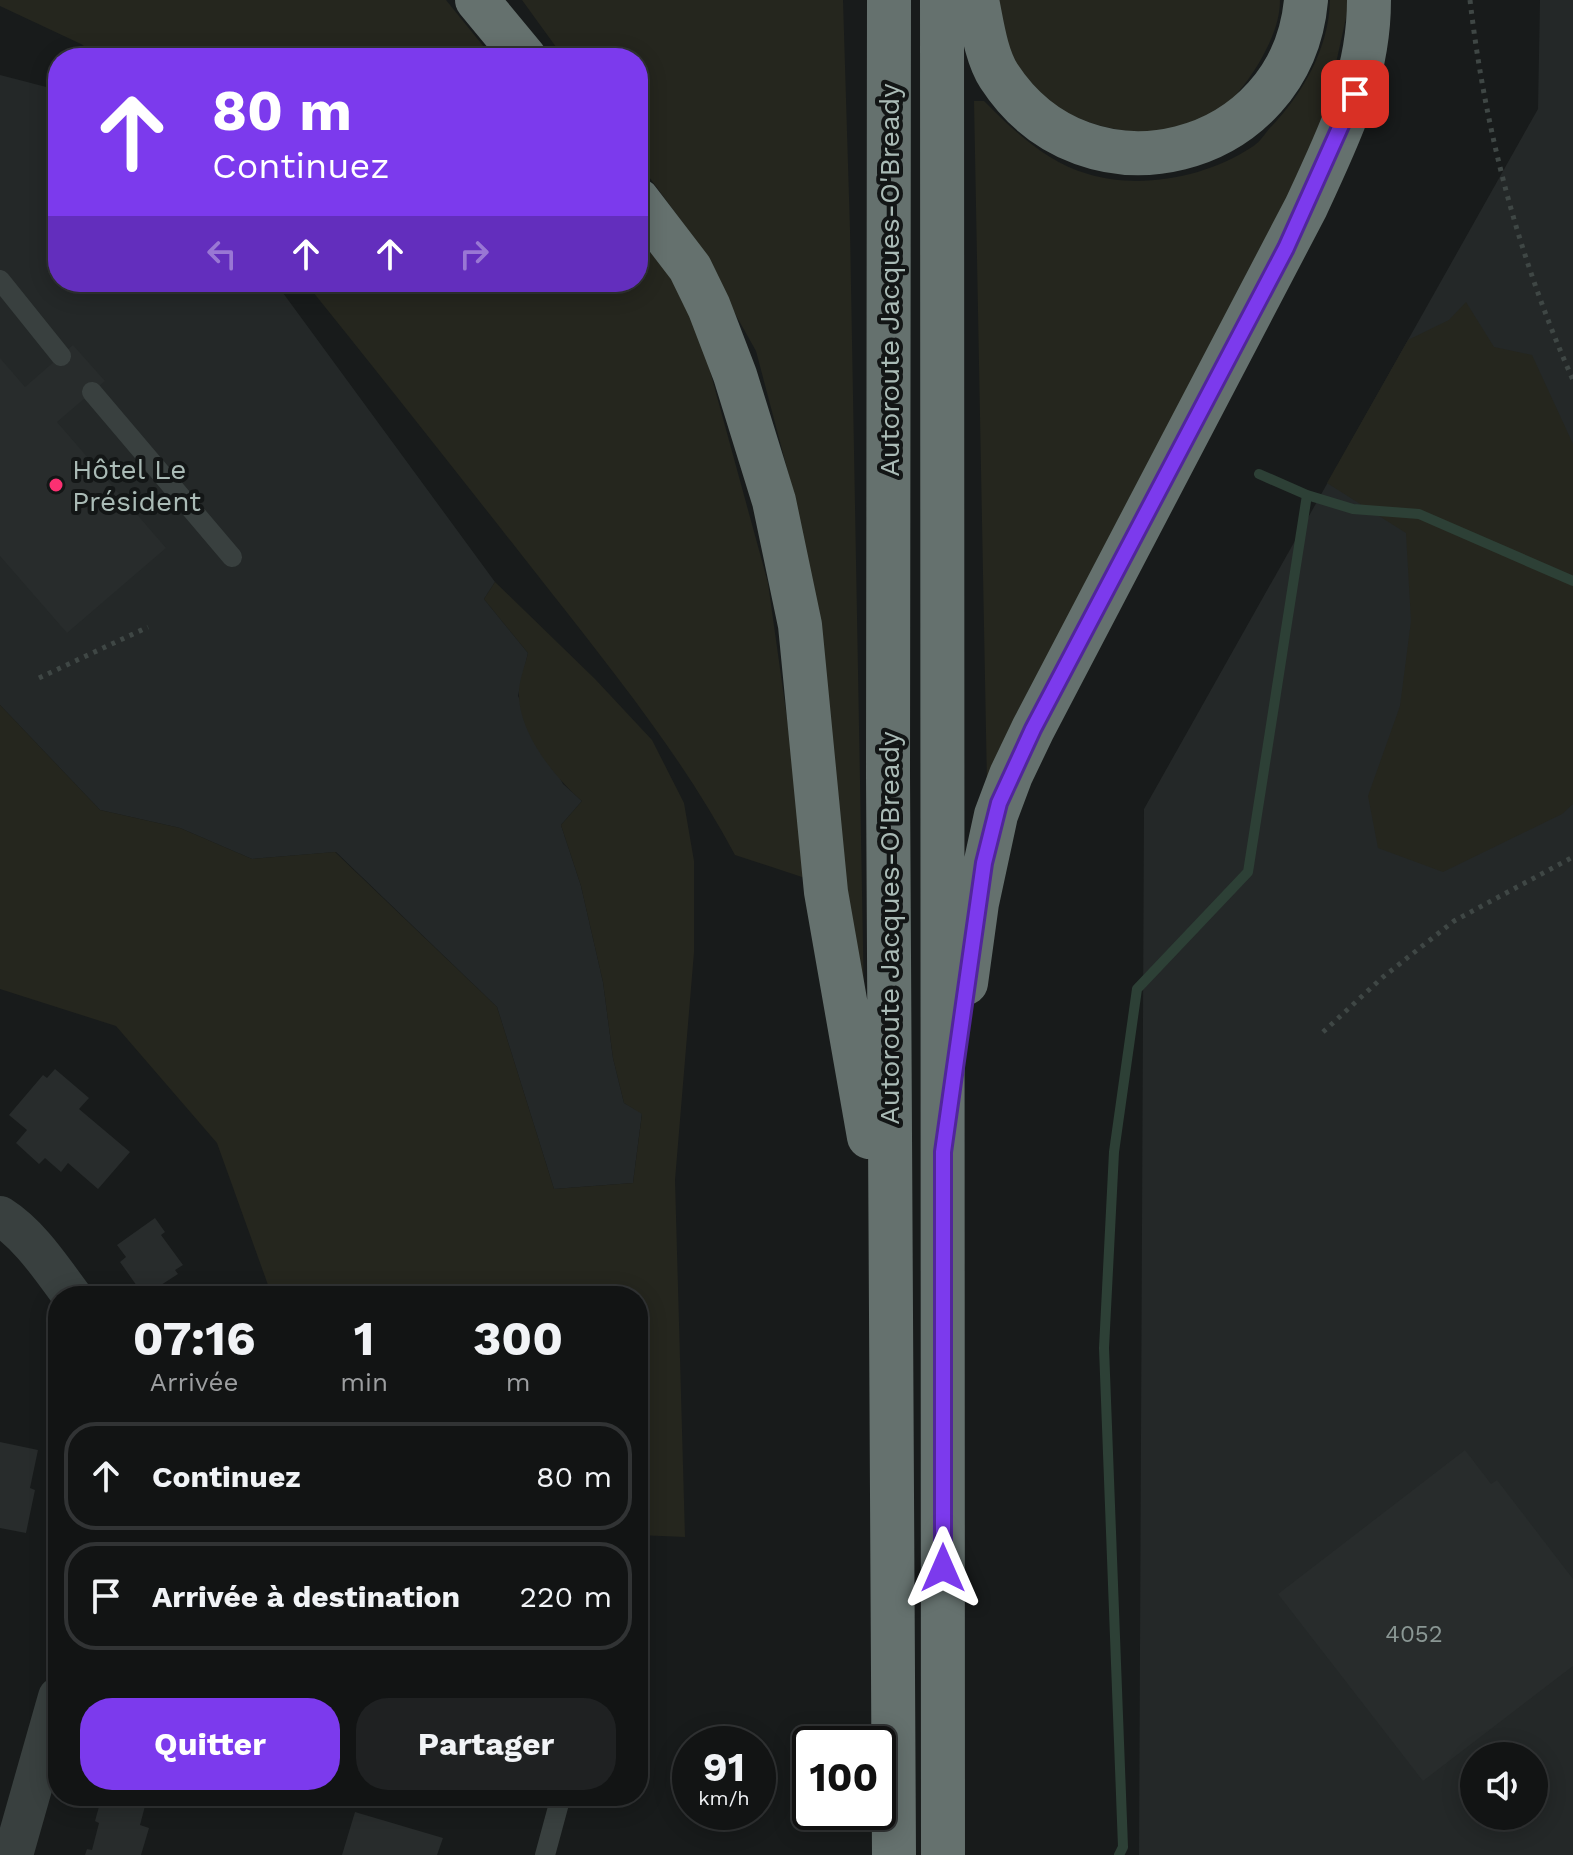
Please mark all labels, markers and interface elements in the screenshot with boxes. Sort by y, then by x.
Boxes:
pin [1321,60,1389,128]
icon: arrive [1333,72,1377,116]
text: 80 m [212,78,352,144]
icon: ahead [80,80,184,184]
street label: Autoroute Jacques-O'Bready [873,83,906,477]
text: Continuez [212,145,389,187]
icon: left [200,232,244,276]
icon: ahead [284,232,328,276]
icon: ahead [368,232,412,276]
icon: right [452,232,496,276]
place label: Hôtel Le Président [72,453,201,518]
marker: Hôtel Le Président [47,476,65,494]
street label: Autoroute Jacques-O'Bready [873,731,906,1125]
text: 07:16 [133,1310,256,1367]
text: 1 [354,1310,375,1367]
text: 300 [473,1310,563,1367]
text: Arrivée [150,1367,239,1397]
text: min [340,1367,388,1397]
text: m [506,1367,530,1397]
icon: ahead [84,1454,128,1498]
text: Continuez [152,1459,301,1494]
text: 80 m [536,1459,612,1494]
position arrow [901,1526,985,1610]
icon: arrive [84,1574,128,1618]
text: Arrivée à destination [152,1579,460,1614]
text: 220 m [520,1579,612,1614]
house number: 4052 [1385,1620,1443,1648]
button: Quitter [80,1698,340,1790]
button: Partager [356,1698,616,1790]
speed limit sign: 100 [792,1726,896,1830]
map controls [1460,1742,1548,1830]
button: sound [1460,1742,1548,1830]
text: 91 [703,1744,745,1791]
text: km/h [698,1786,750,1810]

